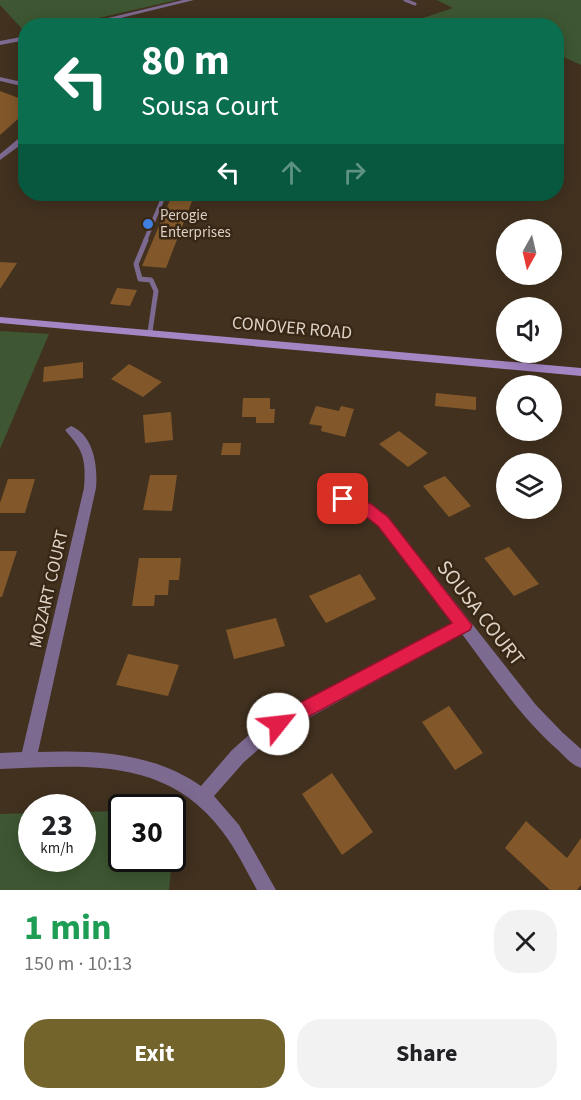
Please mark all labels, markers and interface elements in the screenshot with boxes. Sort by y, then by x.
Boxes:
text: 80 m [141,31,230,91]
icon: left [42,42,120,120]
text: Sousa Court [141,87,278,126]
icon: left [212,156,245,189]
icon: ahead [275,156,308,189]
icon: right [338,156,371,189]
place label: Perogie Enterprises [160,205,231,243]
marker: Perogie Enterprises [141,217,155,231]
north arrow [496,219,562,285]
map controls [496,219,562,519]
button: sound [496,297,562,363]
street label: CONOVER ROAD [231,310,353,346]
button: search [496,375,562,441]
button: layers [496,453,562,519]
pin [317,473,368,524]
icon: arrive [326,482,359,515]
street label: MOZART COURT [23,527,75,650]
street label: SOUSA COURT [430,554,532,672]
position arrow [246,692,310,756]
speed limit sign: 30 [108,794,186,872]
text: 23 [41,804,73,847]
text: km/h [40,838,74,859]
text: 1 min [24,902,112,953]
button: close [494,910,557,973]
text: 150 m · 10:13 [24,950,132,978]
button: Exit [24,1019,285,1088]
button: Share [297,1019,557,1088]

